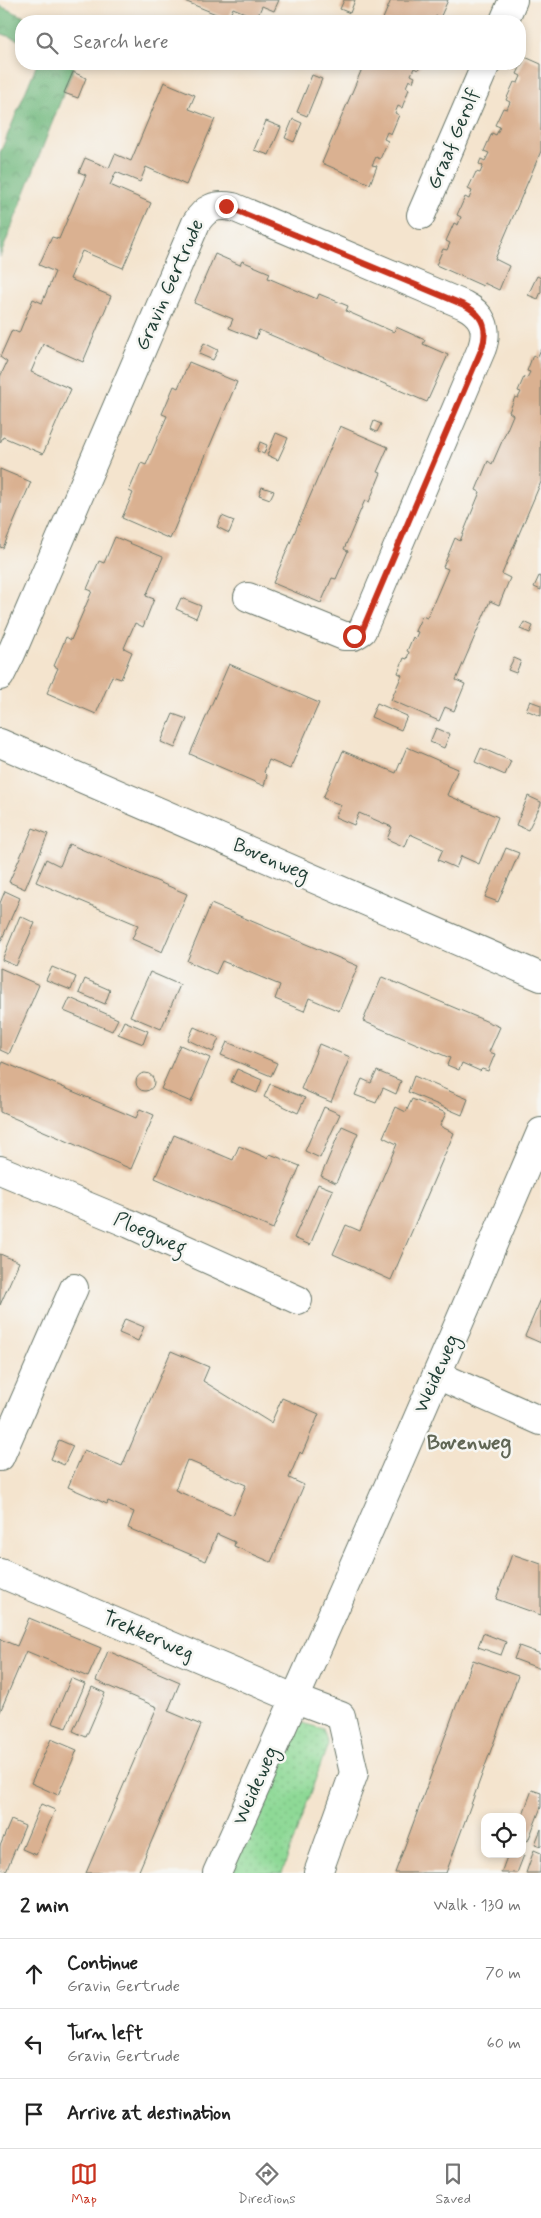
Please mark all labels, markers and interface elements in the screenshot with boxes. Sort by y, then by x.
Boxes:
search box [15,15,526,70]
icon: search [33,29,61,57]
text: Search here [73,30,169,55]
street label: Graaf Gerolf [421,84,487,194]
route end [215,195,238,218]
street label: Gravin Gertrude [129,215,211,355]
route start [343,625,366,648]
street label: Bovenweg [228,832,313,889]
street label: Ploegweg [108,1206,191,1264]
street label: Weideweg [408,1330,467,1418]
district label: Bovenweg [427,1429,511,1459]
street label: Trekkerweg [98,1605,198,1667]
street label: Weideweg [227,1742,286,1830]
map controls [481,1813,526,1858]
button: locate [481,1813,526,1858]
text: 2 min [20,1892,69,1920]
text: Walk · 130 m [434,1895,521,1916]
text: Continue [67,1951,138,1976]
icon: ahead [20,1960,48,1988]
text: 70 m [485,1963,521,1984]
text: Gravin Gertrude [67,1976,180,1997]
text: Turn left [67,2021,143,2046]
icon: left [20,2030,48,2058]
text: 60 m [487,2033,521,2054]
text: Gravin Gertrude [67,2046,180,2067]
icon: arrive [20,2100,48,2128]
text: Arrive at destination [67,2101,231,2126]
tab: Map [70,2160,98,2208]
tab: Directions [238,2160,296,2208]
tab: Saved [436,2160,471,2208]

